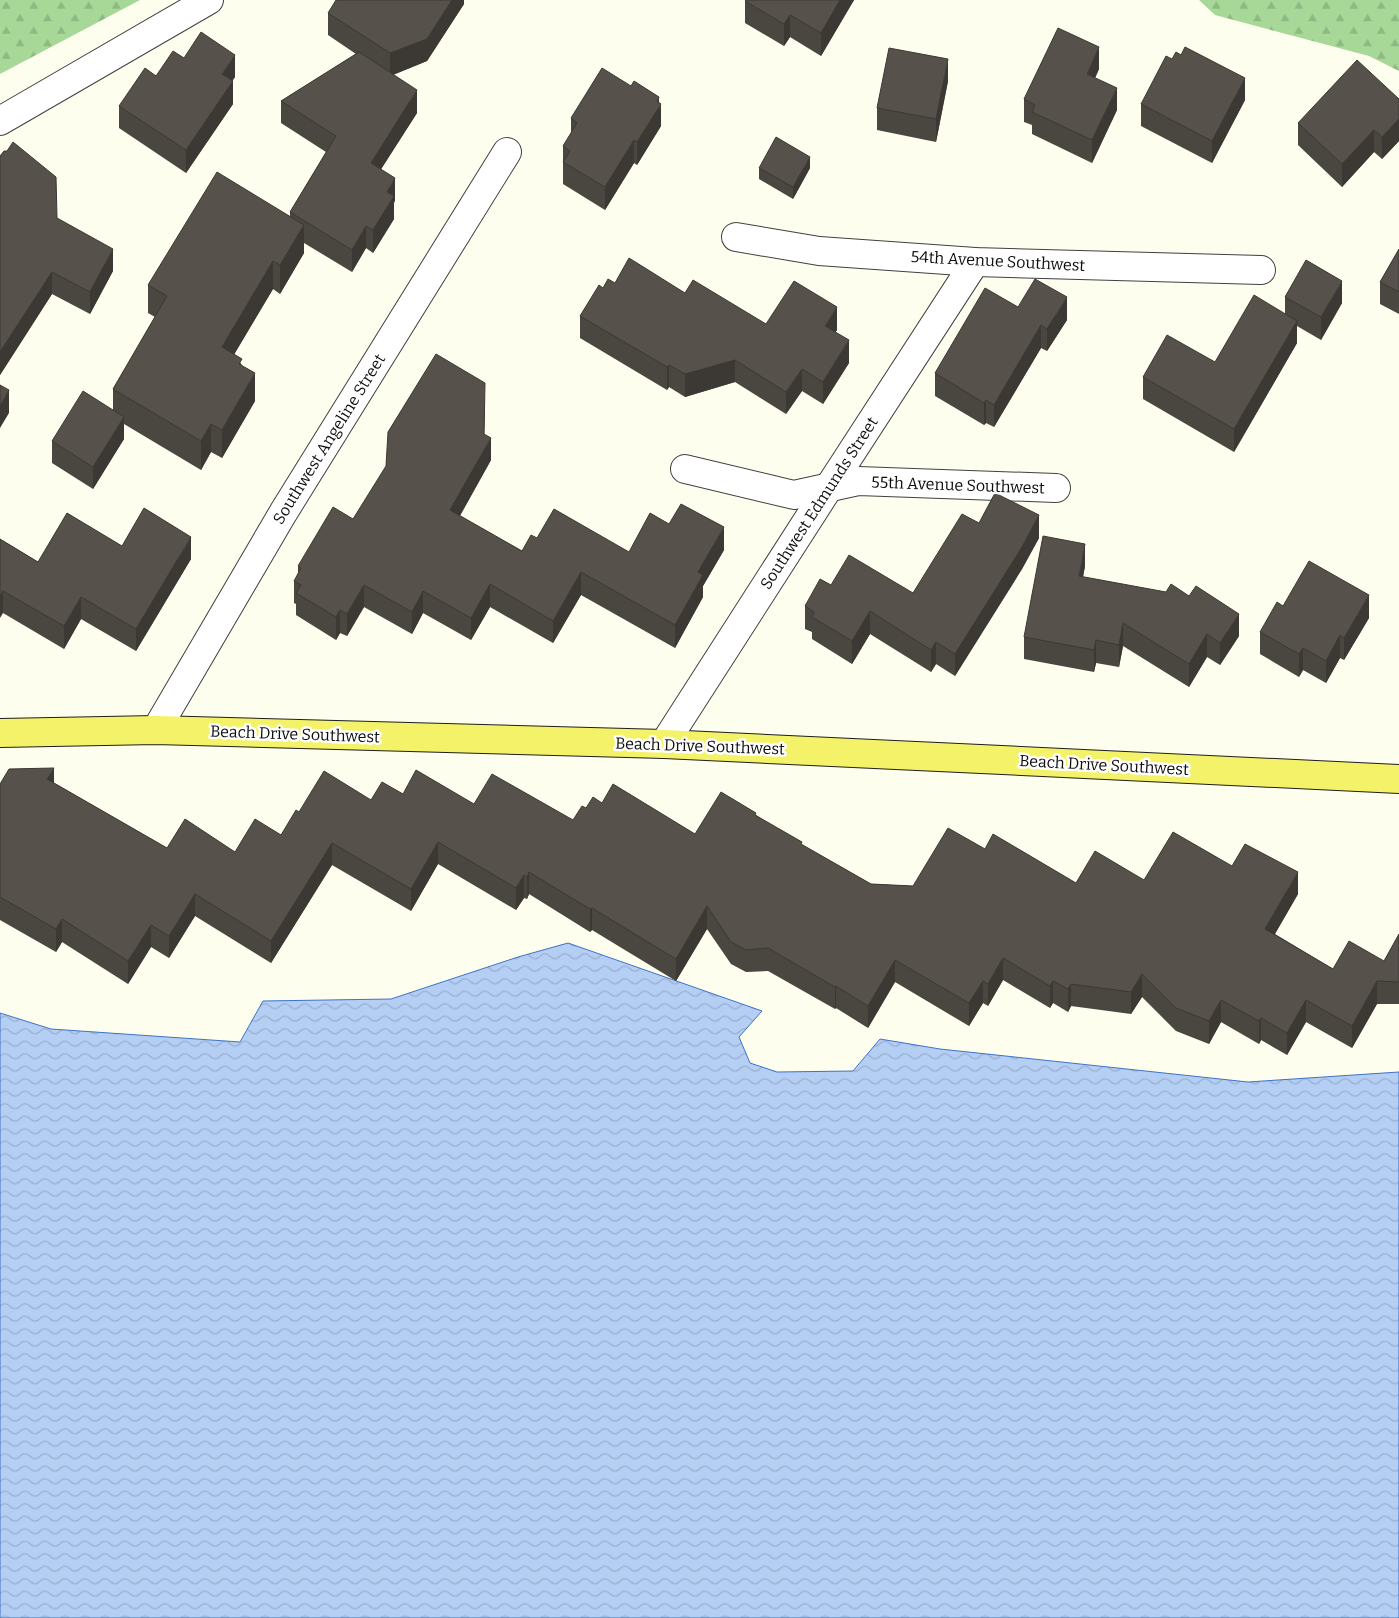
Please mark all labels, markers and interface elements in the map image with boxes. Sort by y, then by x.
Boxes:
street label: 54th Avenue Southwest [910,247,1086,275]
street label: Southwest Angeline Street [269,350,389,528]
street label: Southwest Edmunds Street [756,413,882,593]
street label: 55th Avenue Southwest [871,472,1045,498]
street label: Beach Drive Southwest [210,722,380,746]
street label: Beach Drive Southwest [615,734,785,758]
street label: Beach Drive Southwest [1019,751,1189,779]

